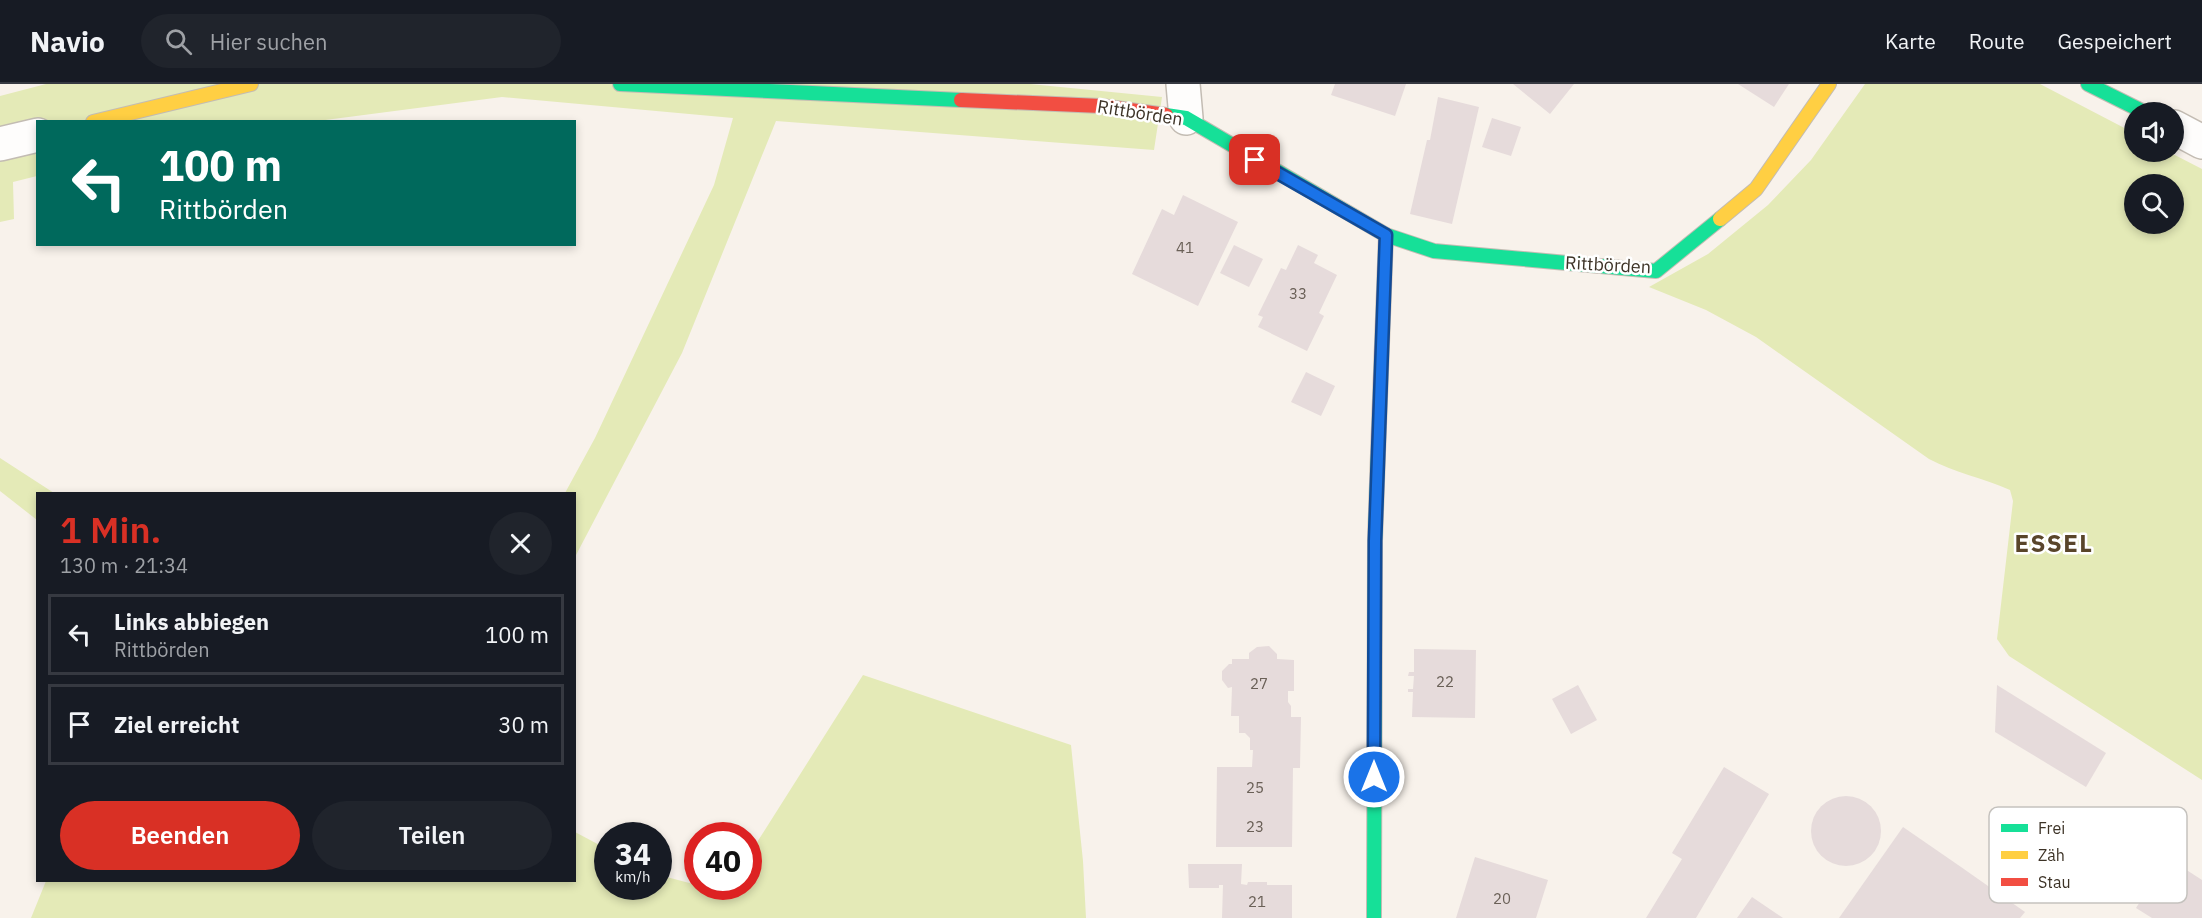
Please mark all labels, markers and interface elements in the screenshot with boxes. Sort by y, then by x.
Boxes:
search box [141,14,561,68]
text: Navio [30,23,105,60]
icon: search [162,25,195,58]
text: Hier suchen [210,27,328,56]
text: Karte [1885,27,1936,55]
text: Route [1969,27,2025,55]
text: Gespeichert [2058,27,2172,55]
street label: Rittbörden [1096,94,1184,131]
map controls [2124,102,2184,234]
button: sound [2124,102,2184,162]
pin [1229,134,1280,185]
text: 100 m [159,138,282,193]
icon: arrive [1238,143,1271,176]
icon: left [60,144,138,222]
button: search [2124,174,2184,234]
text: Rittbörden [159,191,288,226]
house number: 41 [1176,238,1194,257]
street label: Rittbörden [1564,251,1652,278]
house number: 33 [1289,284,1307,303]
text: 1 Min. [60,506,161,553]
button: close [489,512,552,575]
district label: ESSEL [2015,527,2093,559]
text: 130 m · 21:34 [60,552,188,579]
text: Links abbiegen [114,607,269,636]
icon: left [63,618,96,651]
text: 100 m [485,620,549,649]
text: Rittbörden [114,636,210,663]
house number: 22 [1436,672,1454,691]
house number: 27 [1250,674,1268,693]
icon: arrive [63,708,96,741]
text: Ziel erreicht [114,710,239,739]
text: 30 m [498,710,549,739]
position arrow [1342,745,1406,809]
house number: 25 [1246,778,1264,797]
button: Beenden [60,801,300,870]
button: Teilen [312,801,552,870]
legend [1989,807,2187,903]
house number: 23 [1246,817,1264,836]
text: Frei [2038,818,2065,838]
speed limit sign: 40 [684,822,762,900]
text: 34 [615,834,651,873]
text: Zäh [2038,845,2065,865]
text: km/h [615,867,651,886]
text: Stau [2038,872,2071,892]
house number: 20 [1493,889,1511,908]
house number: 21 [1248,892,1266,911]

